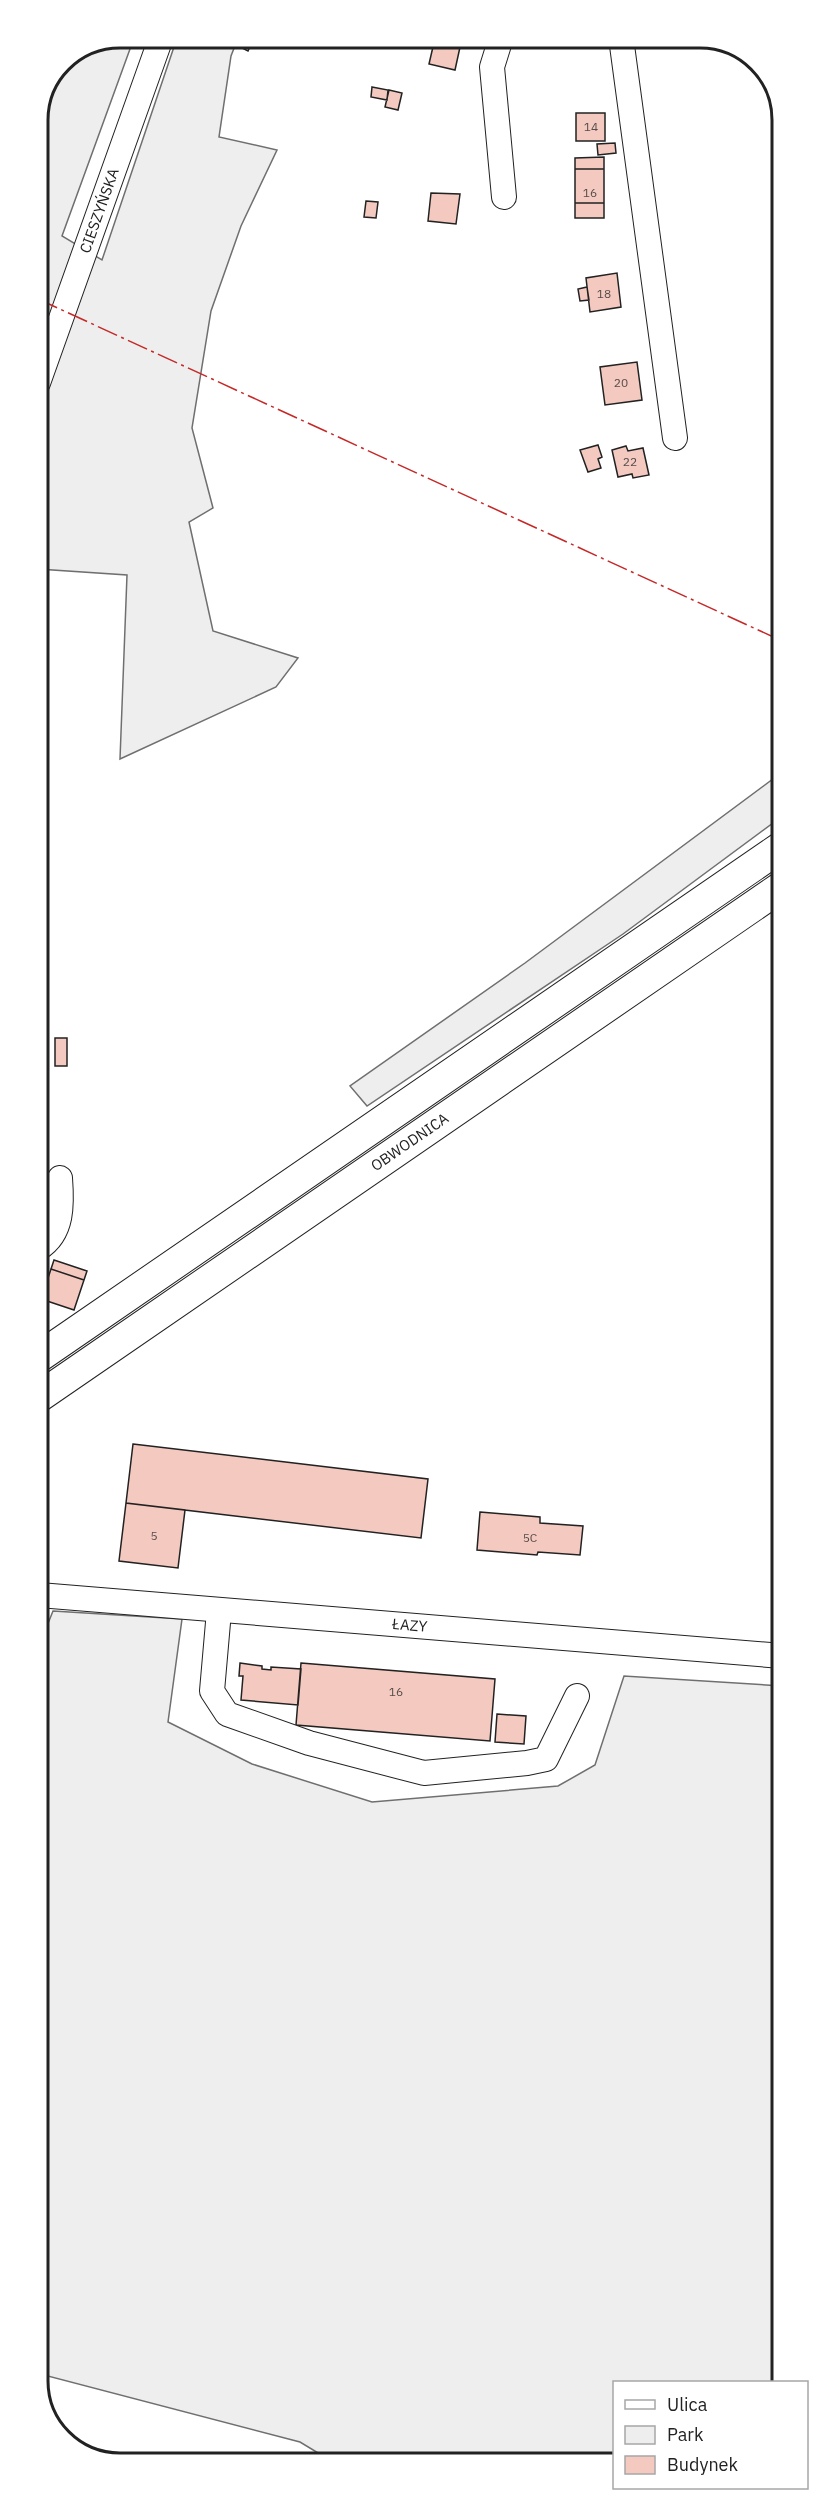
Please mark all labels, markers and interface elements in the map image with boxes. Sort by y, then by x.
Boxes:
house number: 14 [584,119,598,134]
street label: CIESZYŃSKA [75,165,123,256]
house number: 16 [583,185,597,200]
house number: 18 [597,286,611,301]
house number: 20 [614,375,628,390]
house number: 22 [623,454,637,469]
street label: OBWODNICA [367,1108,452,1175]
house number: 5 [150,1528,158,1543]
house number: 5C [523,1530,538,1545]
street label: ŁAZY [391,1614,428,1636]
house number: 16 [389,1684,403,1699]
legend [613,2381,808,2489]
text: Ulica [667,2393,708,2416]
text: Park [667,2423,704,2446]
text: Budynek [667,2453,739,2476]

